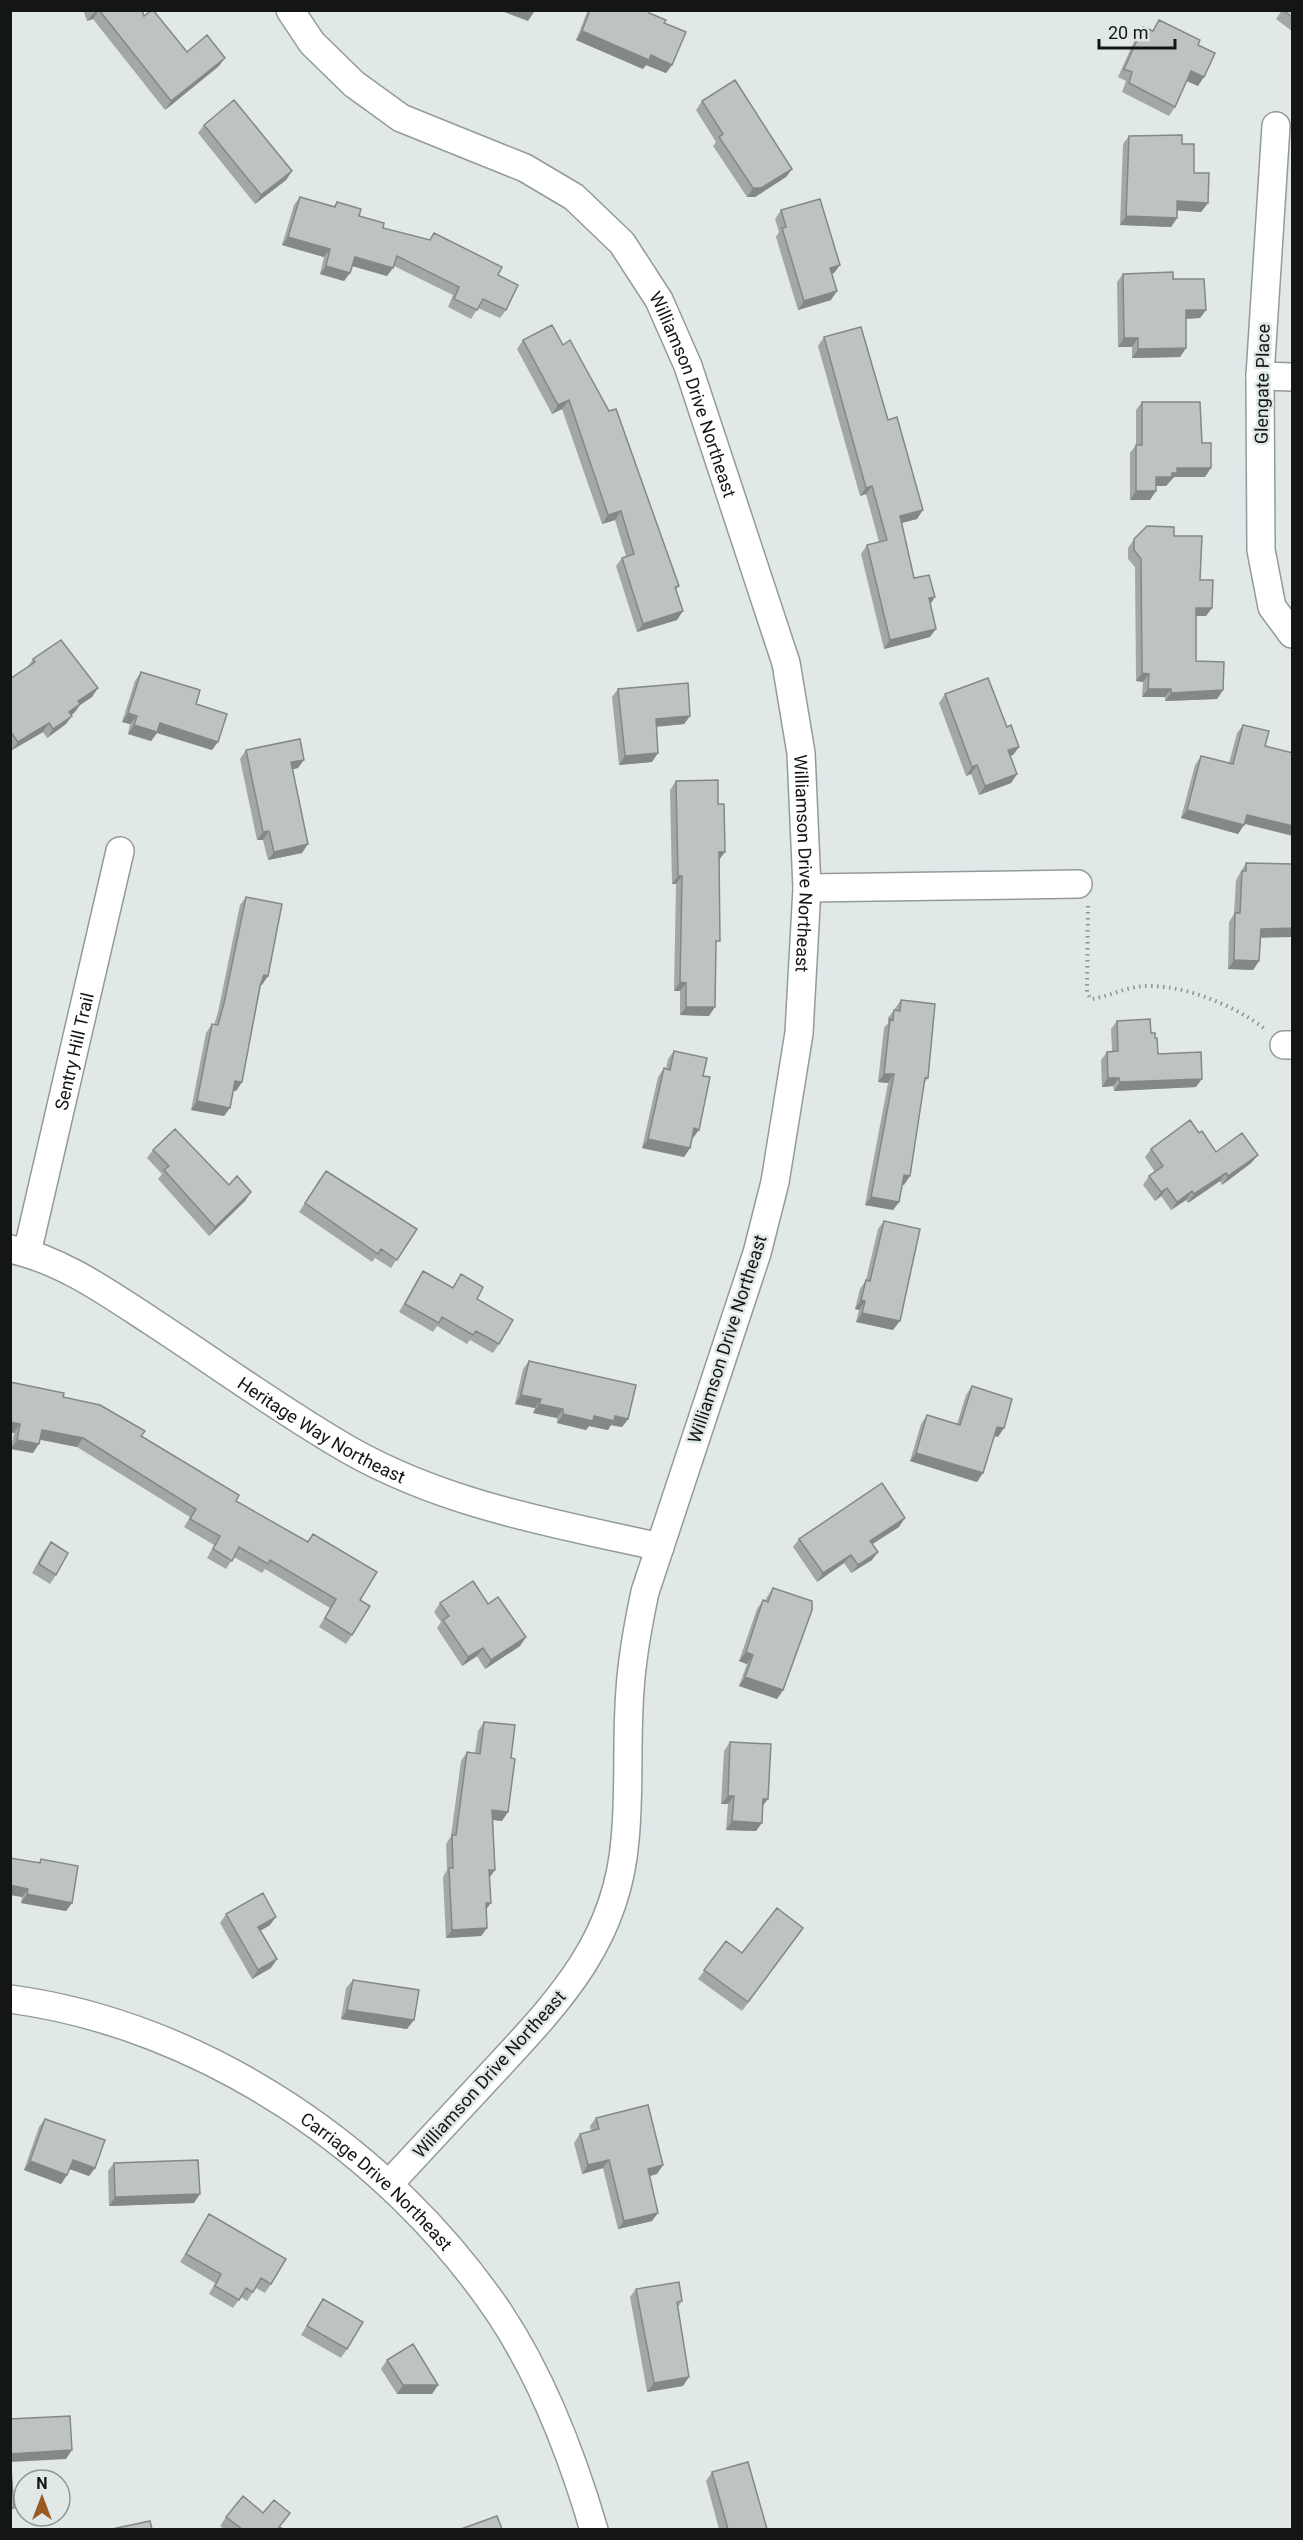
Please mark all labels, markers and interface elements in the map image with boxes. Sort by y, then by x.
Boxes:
scale bar [1099,12,1176,50]
text: 20 m [1108,22,1148,43]
street label: Williamson Drive Northeast [646,287,741,500]
street label: Glengate Place [1250,324,1274,444]
street label: Williamson Drive Northeast [791,754,817,973]
street label: Sentry Hill Trail [50,991,97,1112]
street label: Williamson Drive Northeast [683,1232,771,1446]
street label: Heritage Way Northeast [234,1372,409,1487]
street label: Williamson Drive Northeast [408,1986,570,2162]
street label: Carriage Drive Northeast [297,2108,457,2254]
north arrow [12,2468,72,2528]
text: N [36,2474,48,2493]

